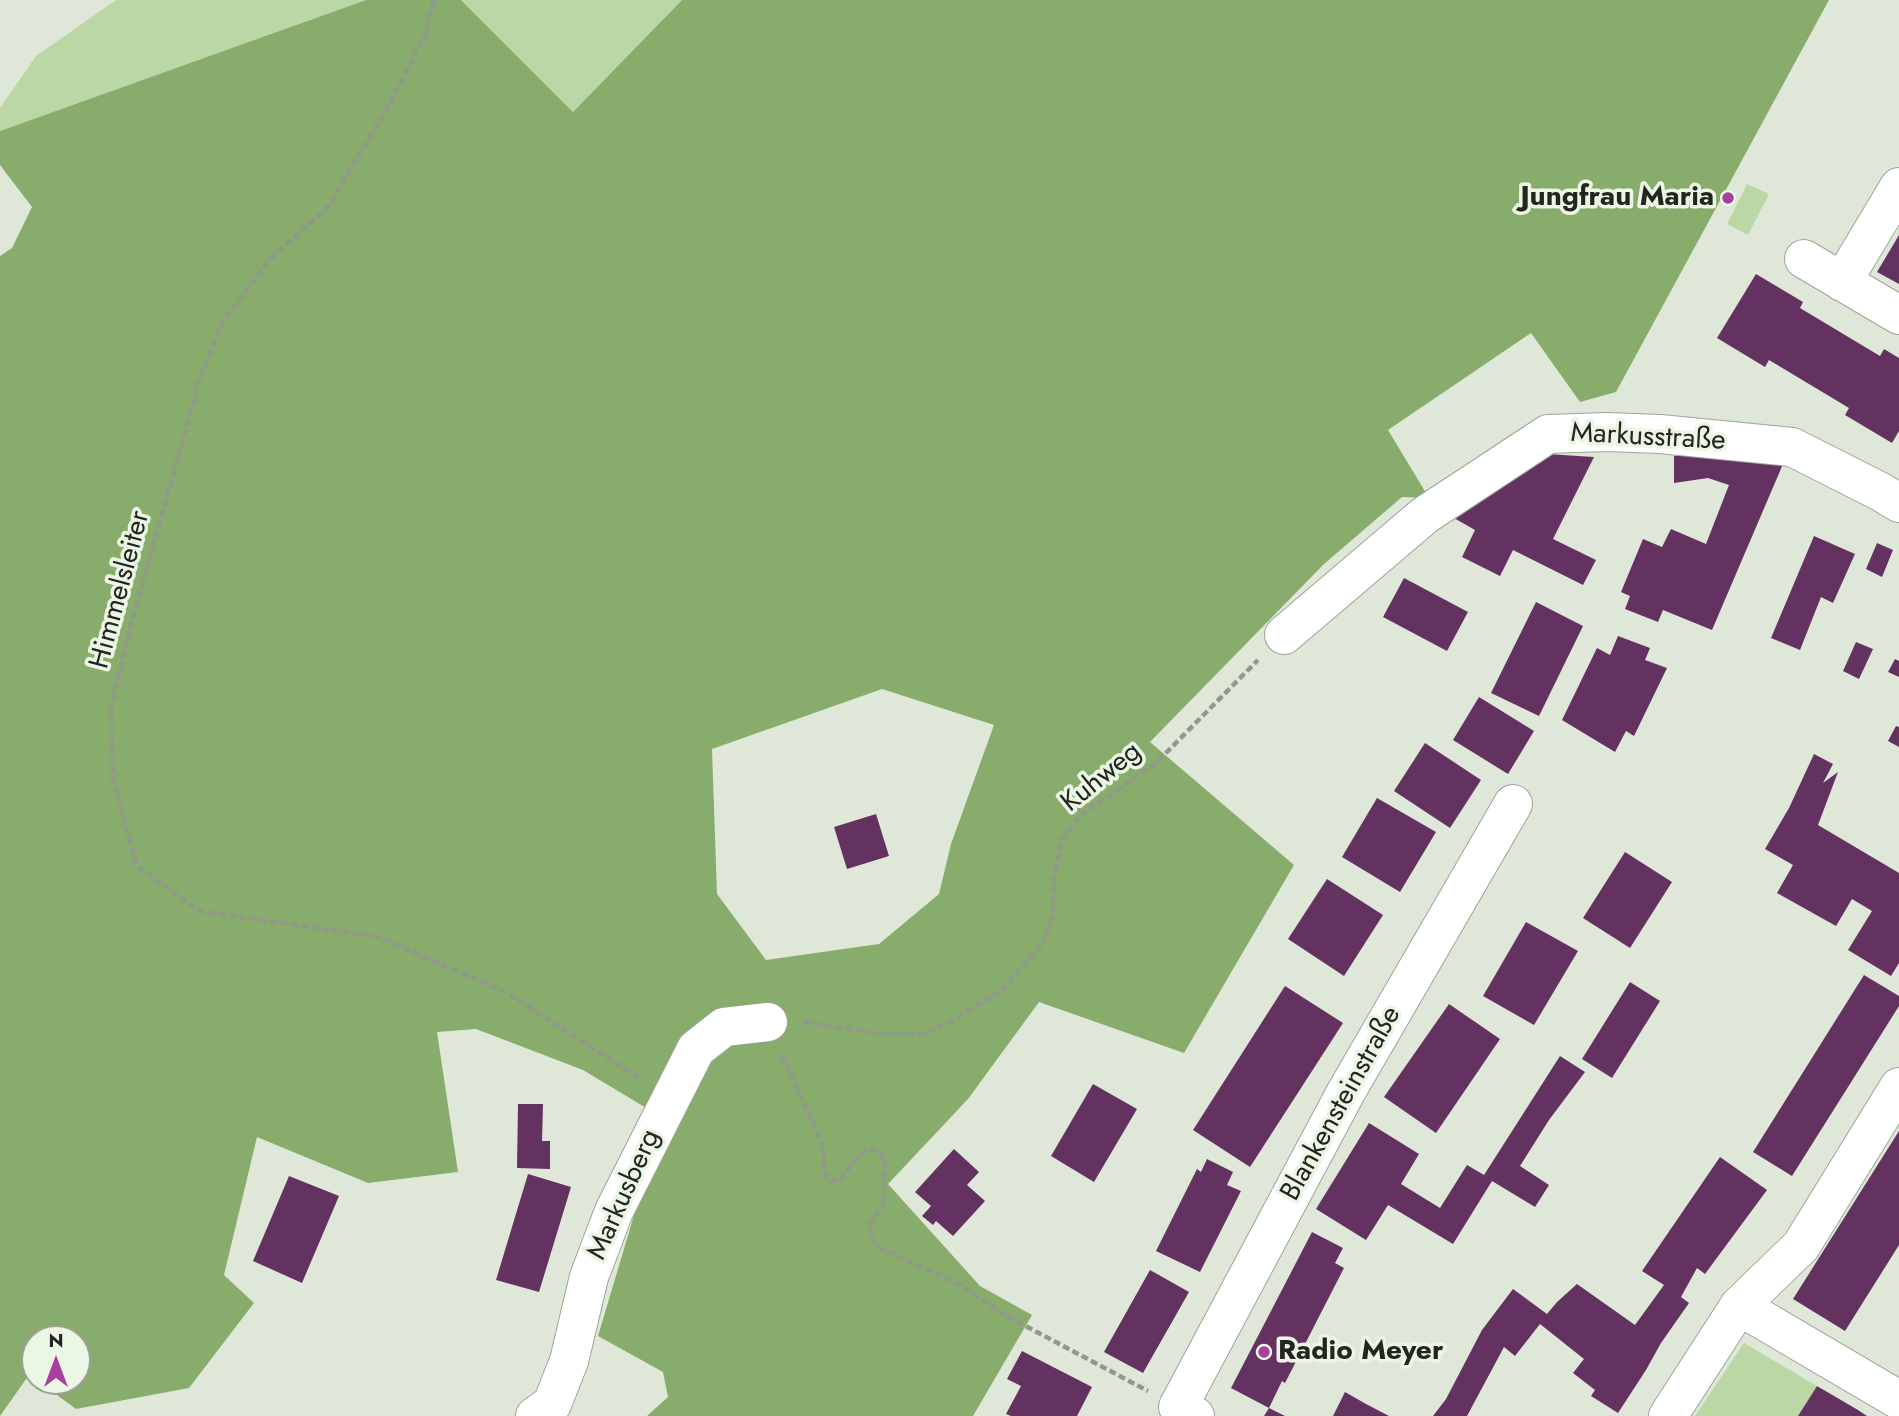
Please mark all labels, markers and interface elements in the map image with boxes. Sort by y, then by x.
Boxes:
place label: Jungfrau Maria [1520,181,1714,215]
marker: Jungfrau Maria [1720,190,1736,206]
street label: Markusstraße [1570,417,1726,459]
street label: Himmelsleiter [84,507,158,673]
street label: Kuhweg [1055,736,1149,820]
street label: Blankensteinstraße [1275,1001,1409,1207]
street label: Markusberg [581,1125,669,1265]
north arrow [21,1325,91,1395]
text: N [48,1327,64,1354]
place label: Radio Meyer [1278,1335,1443,1369]
marker: Radio Meyer [1256,1344,1272,1360]

